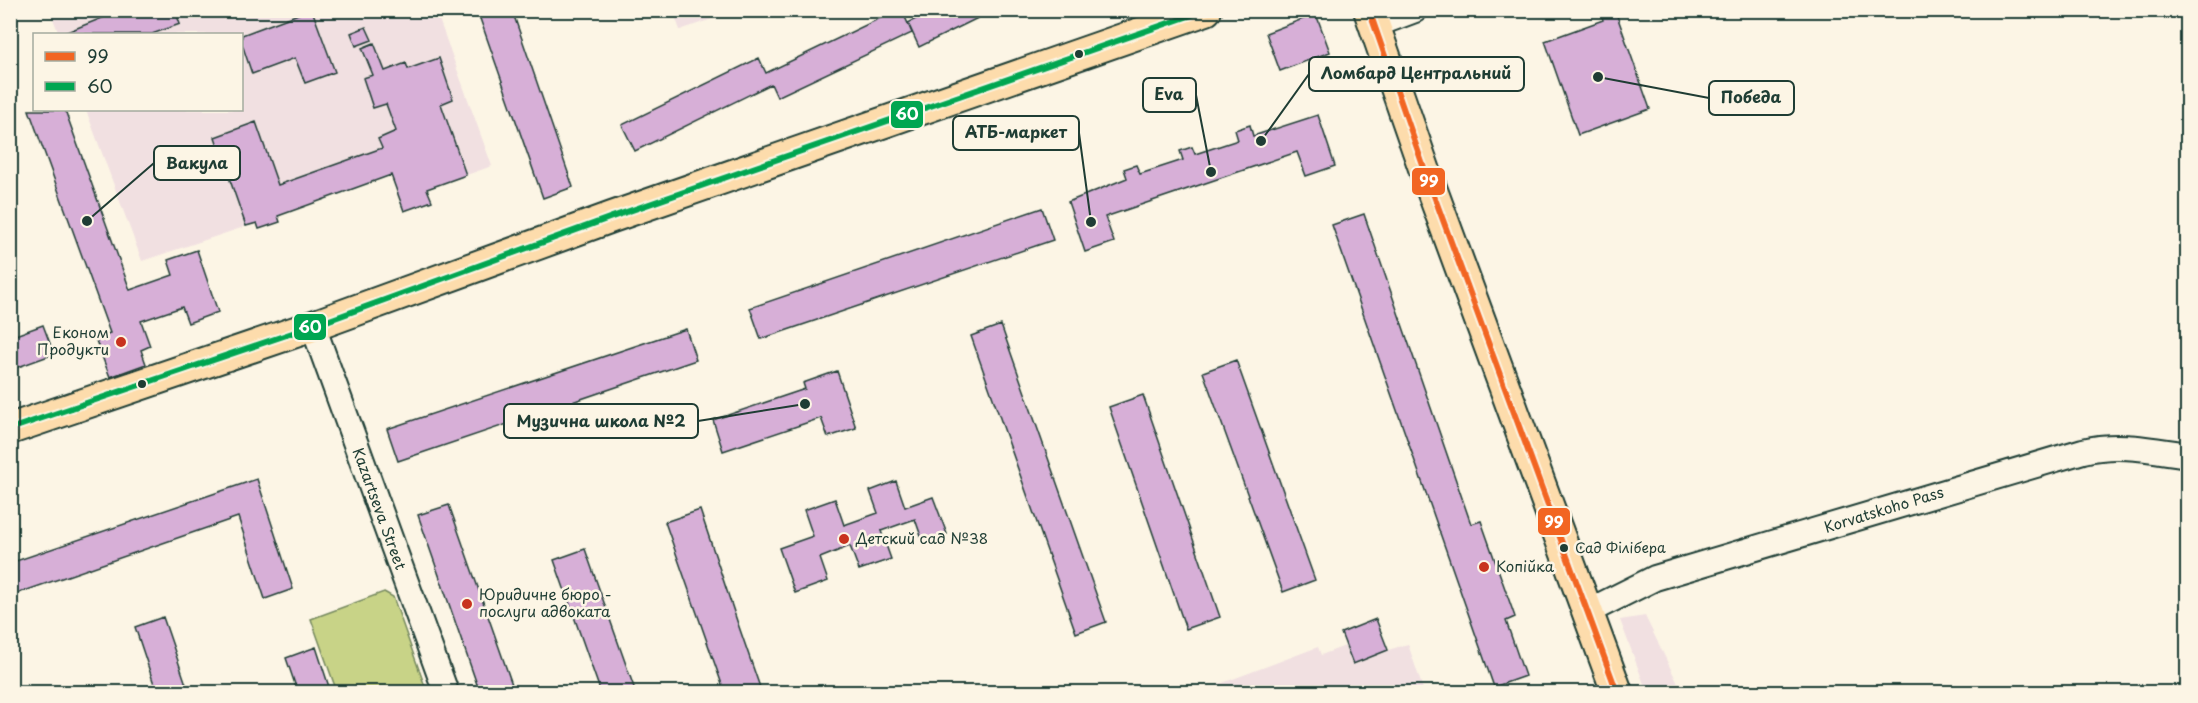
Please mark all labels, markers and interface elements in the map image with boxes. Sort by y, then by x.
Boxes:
legend [33,33,243,111]
text: 99 [87,42,109,69]
unlabelled marker [1073,48,1085,60]
callout: Ломбард Центральний [1309,57,1524,91]
text: Ломбард Центральний [1321,60,1511,84]
text: 60 [87,72,113,99]
callout: Eva [1143,78,1196,112]
text: Eva [1154,81,1184,105]
callout: Победа [1709,81,1794,115]
text: Победа [1721,84,1782,108]
line badge: 60 [890,100,924,129]
text: 60 [895,101,919,125]
callout: АТБ-маркет [953,116,1079,150]
text: АТБ-маркет [965,119,1068,143]
callout: Вакула [154,146,240,180]
text: Вакула [166,150,228,174]
line badge: 99 [1411,167,1446,196]
text: 99 [1419,168,1439,192]
line badge: 60 [293,313,327,341]
text: 60 [298,314,322,338]
place label: Економ Продукти [37,320,109,360]
marker: Економ Продукти [114,335,128,349]
unlabelled marker [136,378,148,390]
callout: Музична школа №2 [504,404,698,438]
text: Музична школа №2 [517,408,685,432]
street label: Kazartseva Street [348,444,413,573]
street label: Korvatskoho Pass [1821,479,1946,538]
line badge: 99 [1537,507,1571,536]
text: 99 [1544,509,1564,533]
place label: Детский сад №38 [855,526,988,549]
marker: Детский сад №38 [837,532,851,546]
place label: Сад Філібера [1575,537,1666,558]
marker: Сад Філібера [1558,542,1570,554]
place label: Копійка [1496,554,1555,577]
marker: Копійка [1477,560,1491,574]
place label: Юридичне бюро - послуги адвоката [479,582,612,622]
marker: Юридичне бюро - послуги адвоката [460,597,474,611]

